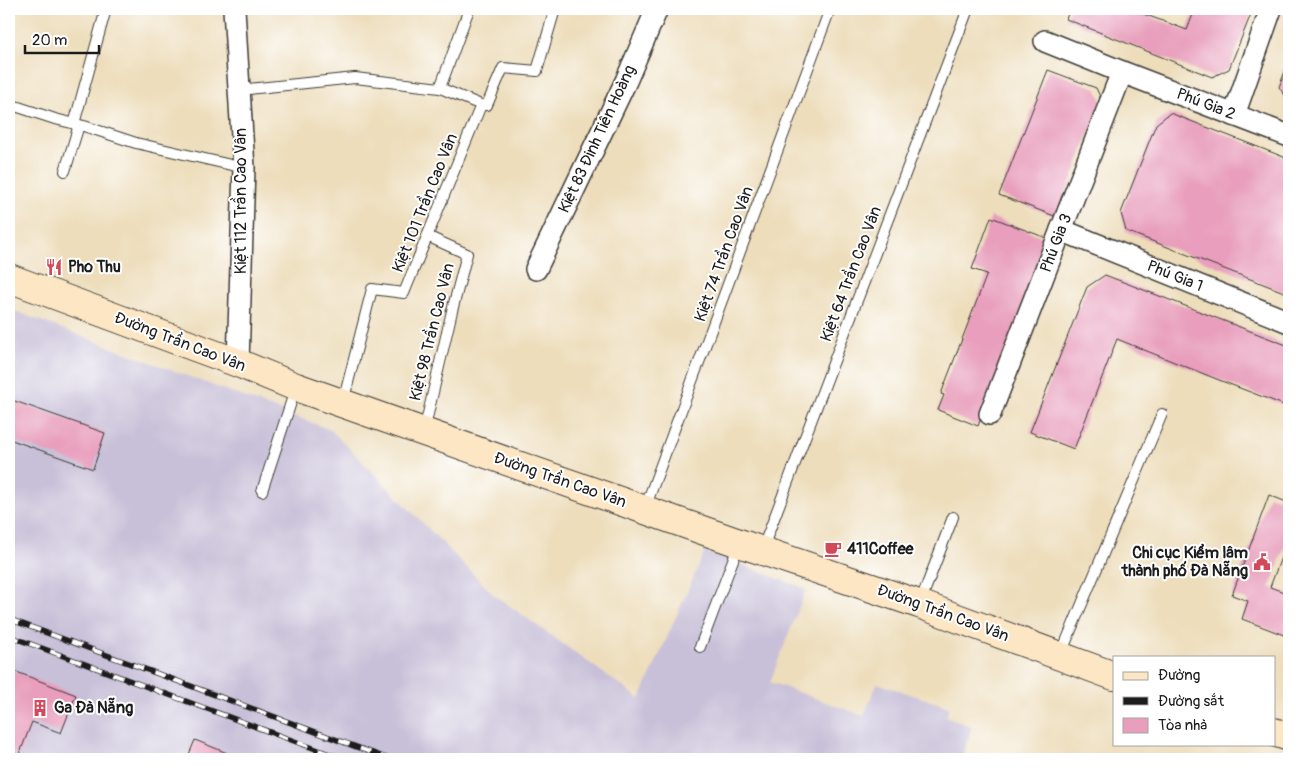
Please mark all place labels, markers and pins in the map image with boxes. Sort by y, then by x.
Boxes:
restaurant icon: Pho Thu [44,257,64,277]
place label: Pho Thu [68,257,121,277]
cafe icon: 411Coffee [823,539,843,559]
place label: 411Coffee [847,539,915,559]
place label: Chi cục Kiểm lâm thành phố Đà Nẵng [1121,543,1248,581]
public building icon: Chi cục Kiểm lâm thành phố Đà Nẵng [1252,552,1272,572]
place label: Ga Đà Nẵng [54,697,133,718]
building icon: Ga Đà Nẵng [30,698,50,718]

